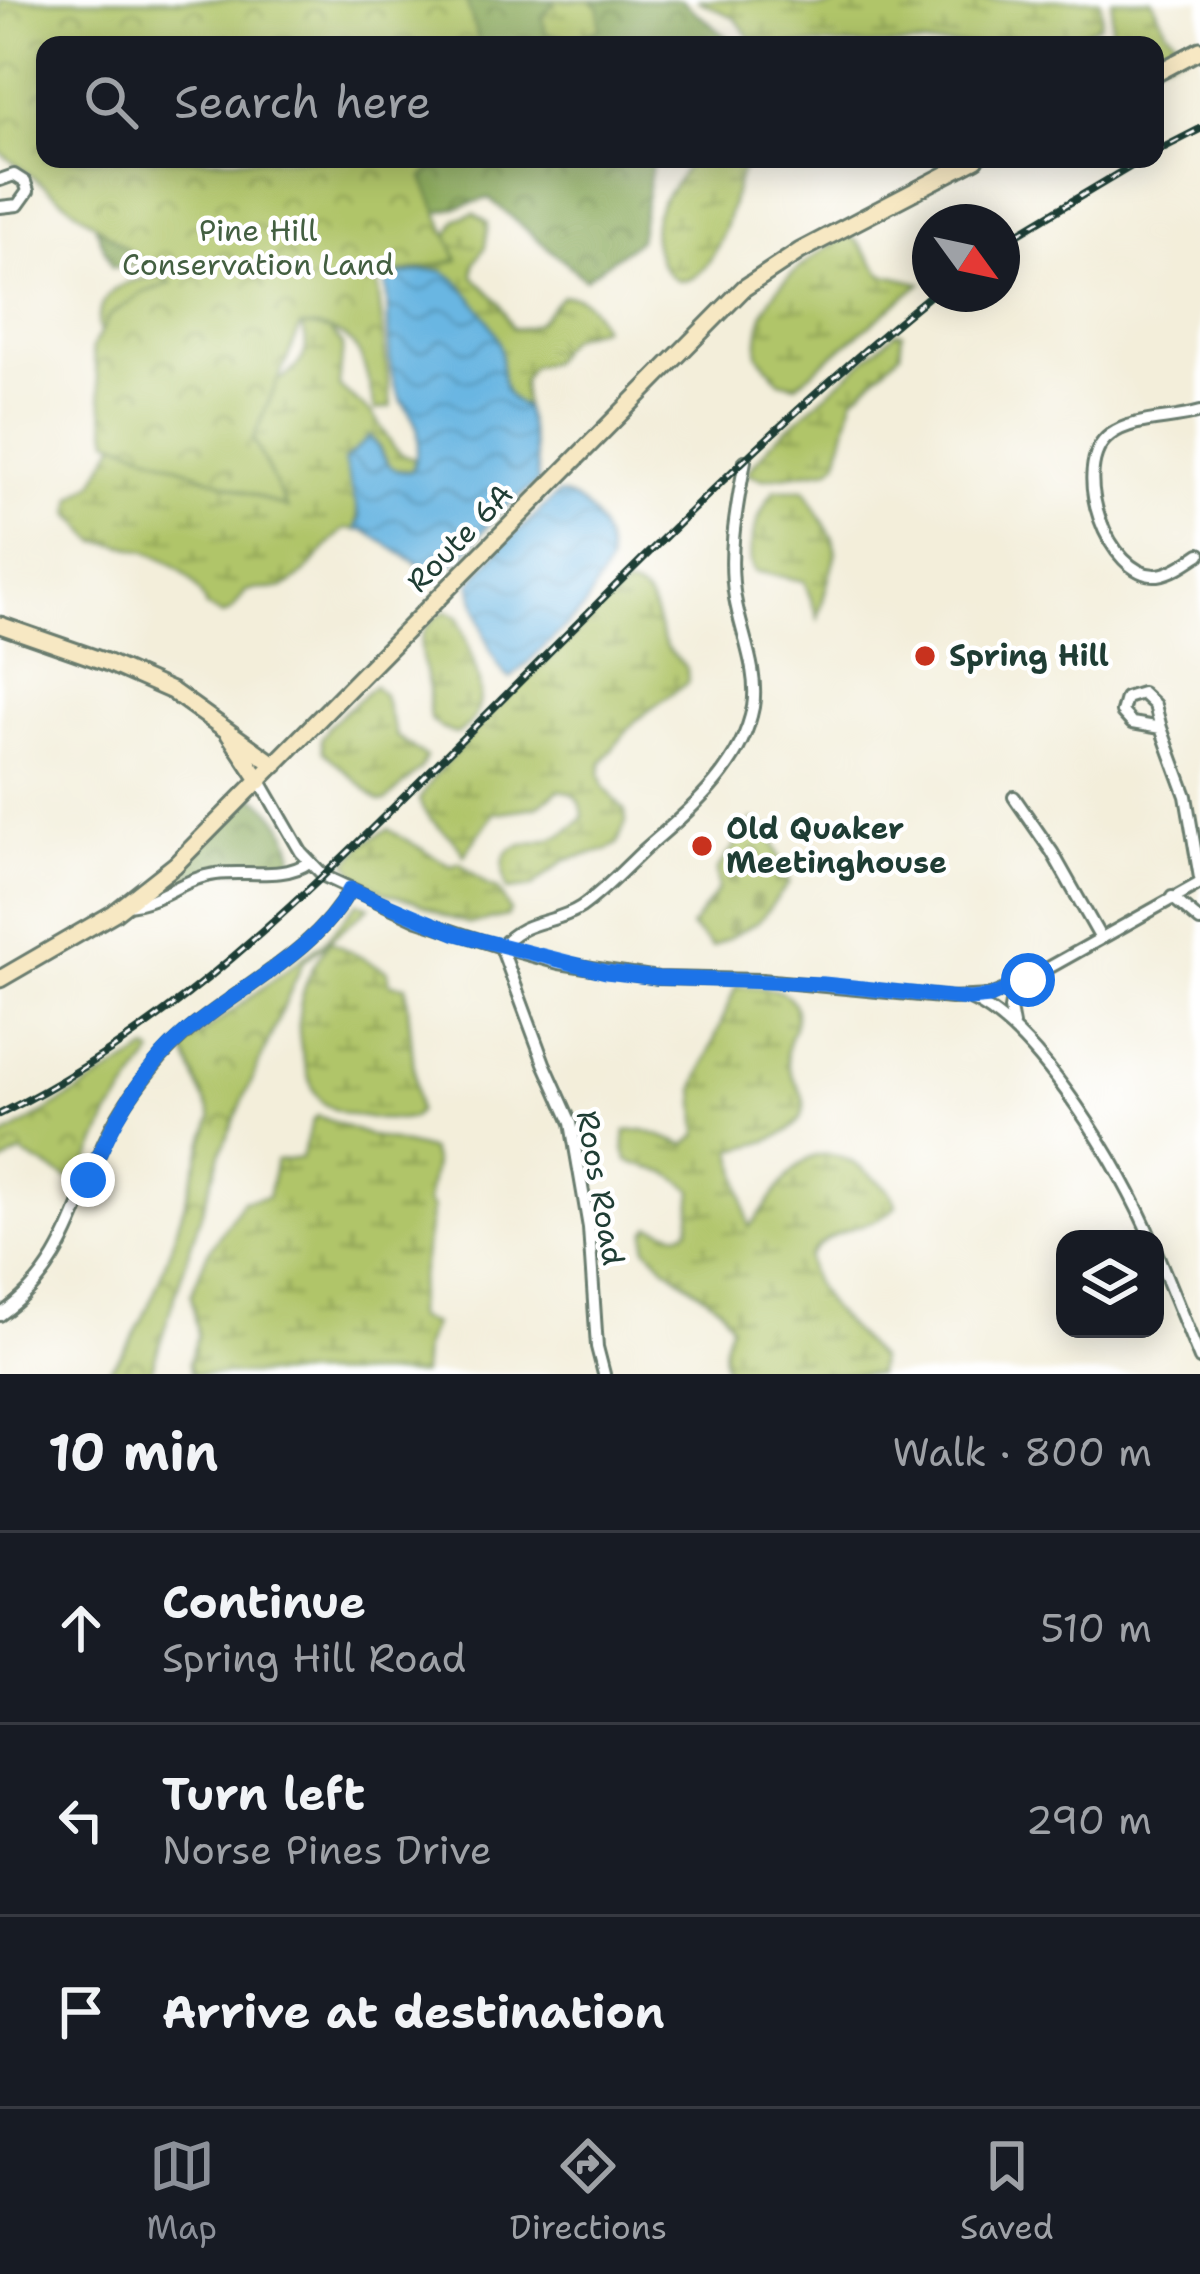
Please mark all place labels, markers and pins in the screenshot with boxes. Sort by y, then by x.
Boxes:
place label: Spring Hill [949,635,1109,676]
marker: Spring Hill [912,643,938,669]
place label: Old Quaker Meetinghouse [726,808,947,883]
marker: Old Quaker Meetinghouse [689,833,715,859]

